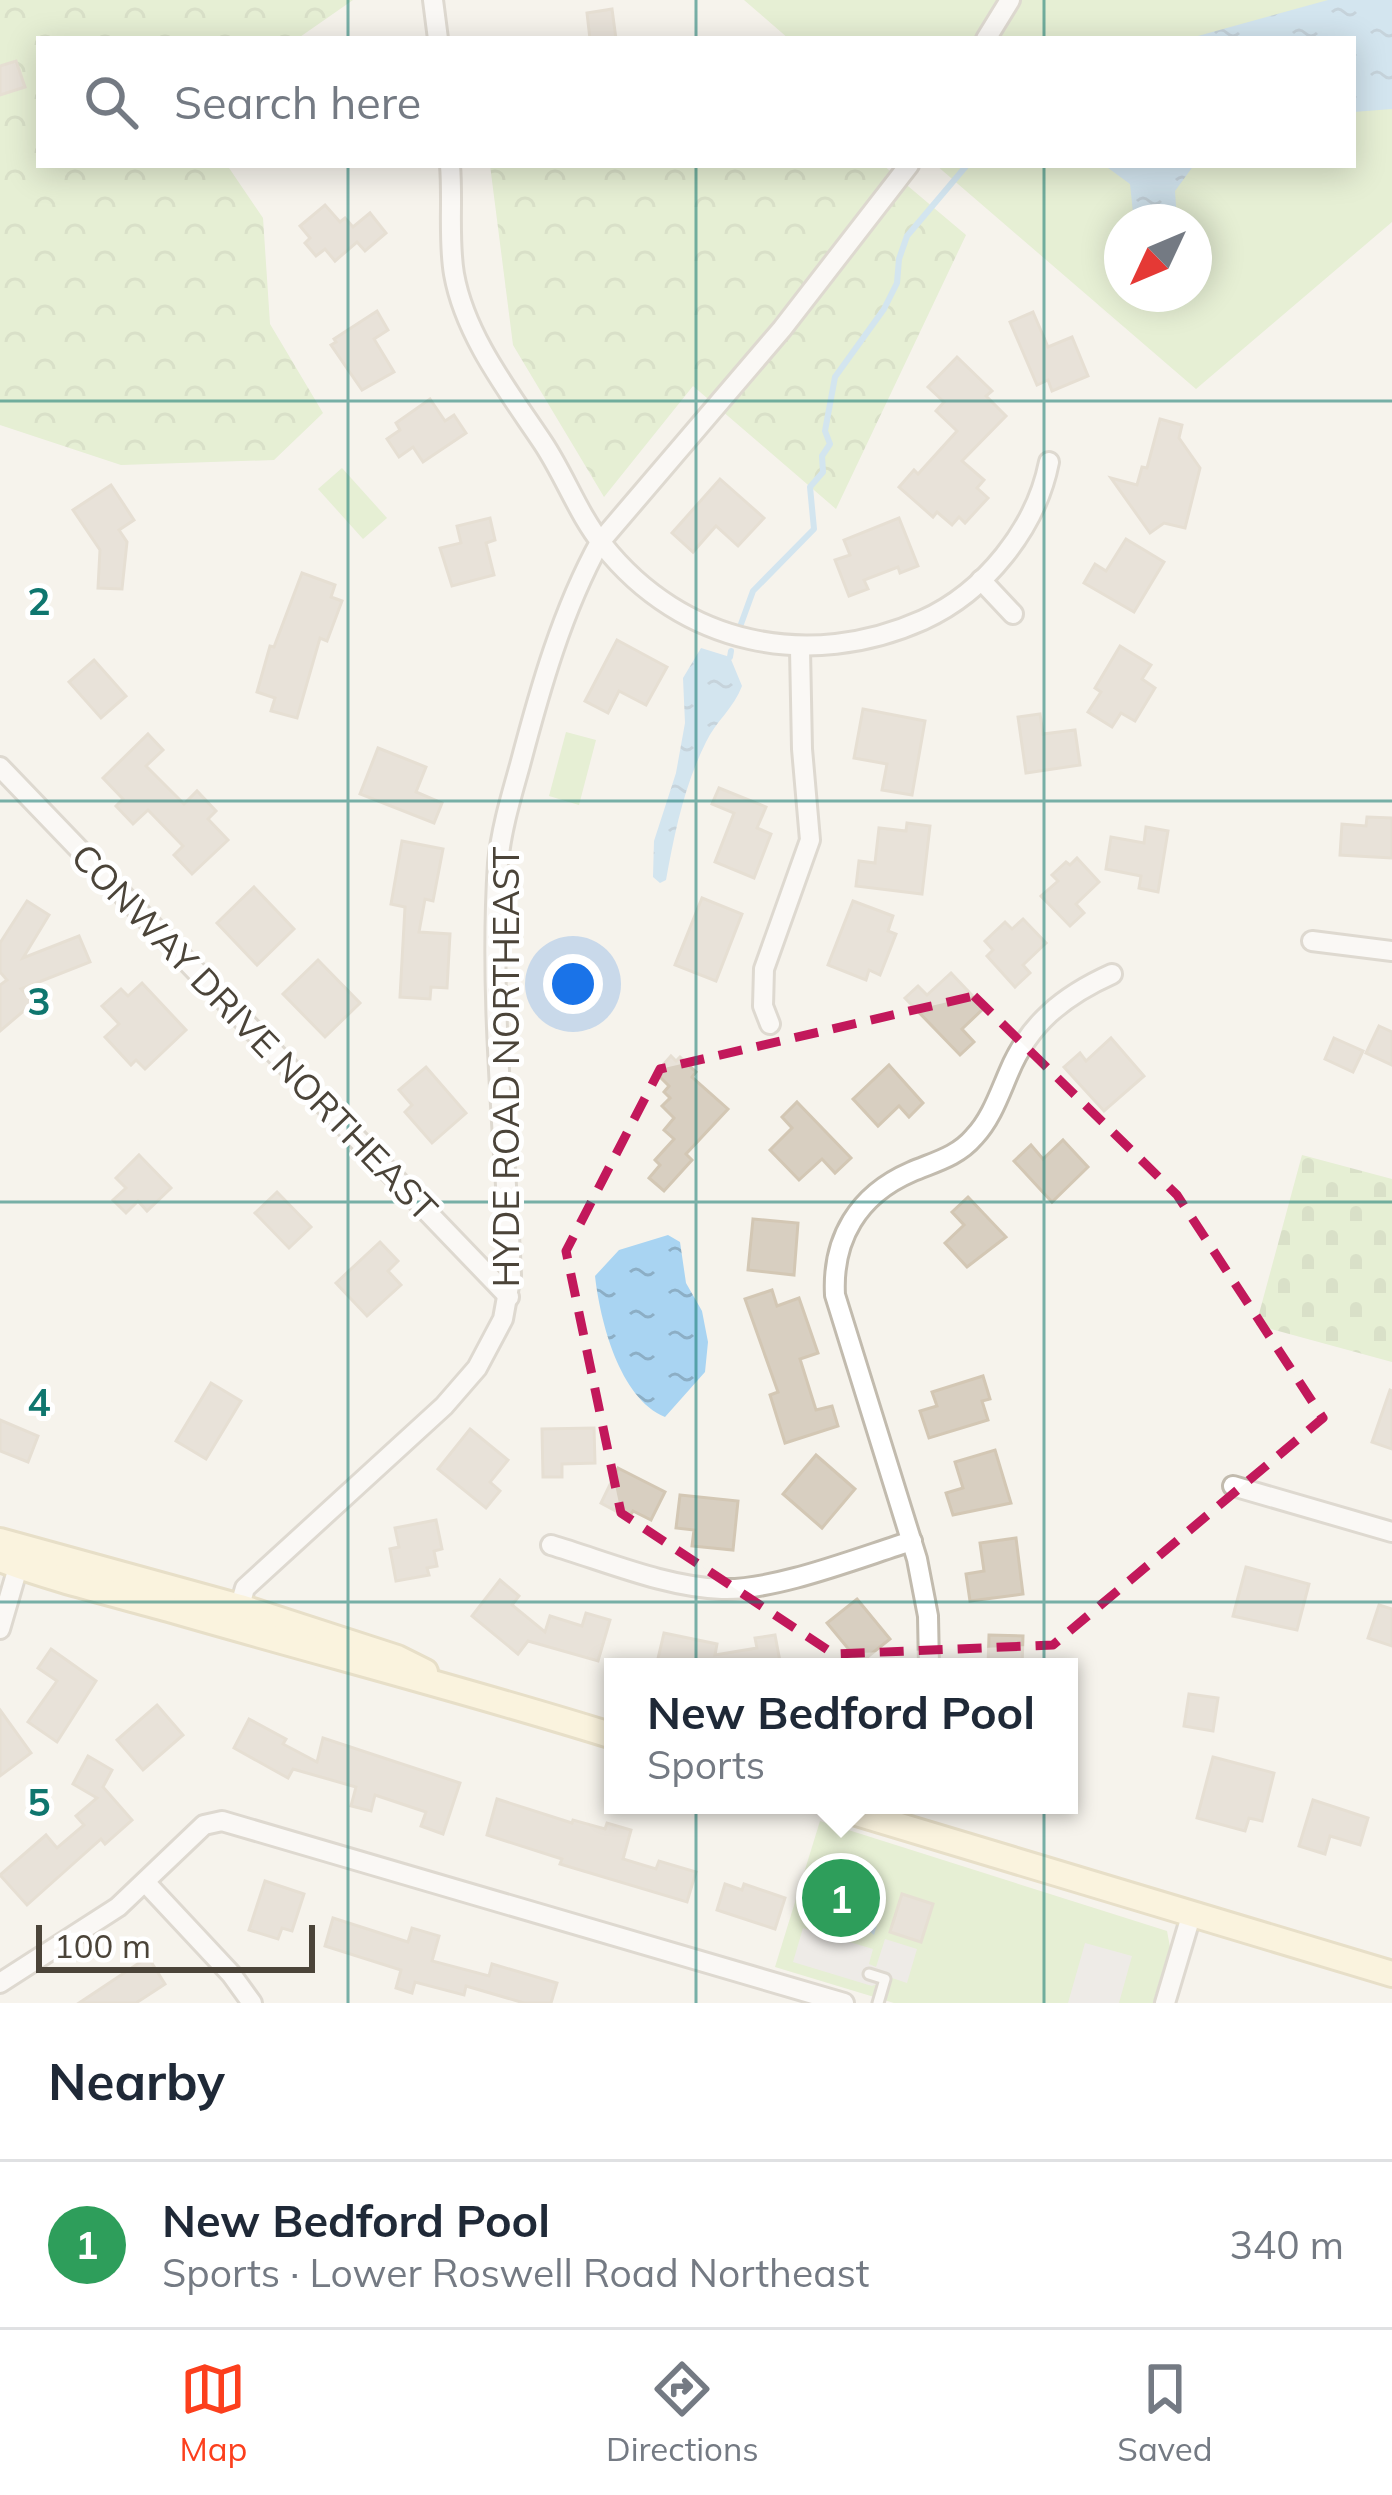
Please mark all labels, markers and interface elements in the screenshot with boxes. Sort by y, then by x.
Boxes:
search box [36,36,1356,168]
icon: search [78,69,144,135]
text: Search here [174,74,421,130]
north arrow [1104,204,1212,312]
text: 2 [27,576,51,625]
street label: CONWAY DRIVE NORTHEAST [63,834,448,1230]
street label: HYDE ROAD NORTHEAST [483,846,528,1287]
your location [543,954,603,1014]
text: 3 [27,976,51,1025]
text: 4 [27,1377,51,1426]
popup [604,1658,1078,1814]
text: New Bedford Pool [647,1684,1035,1740]
text: Sports [647,1740,765,1789]
text: 5 [27,1777,51,1826]
pin: 1 [802,1853,880,1943]
scale bar [36,1919,315,1972]
text: 100 m [54,1925,151,1966]
text: Nearby [48,2049,225,2113]
text: New Bedford Pool [162,2192,550,2248]
text: 1 [75,2220,99,2269]
text: 340 m [1229,2220,1344,2269]
text: Sports · Lower Roswell Road Northeast [162,2248,869,2297]
tab: Map [179,2356,247,2469]
tab: Directions [606,2356,759,2469]
tab: Saved [1117,2356,1213,2469]

